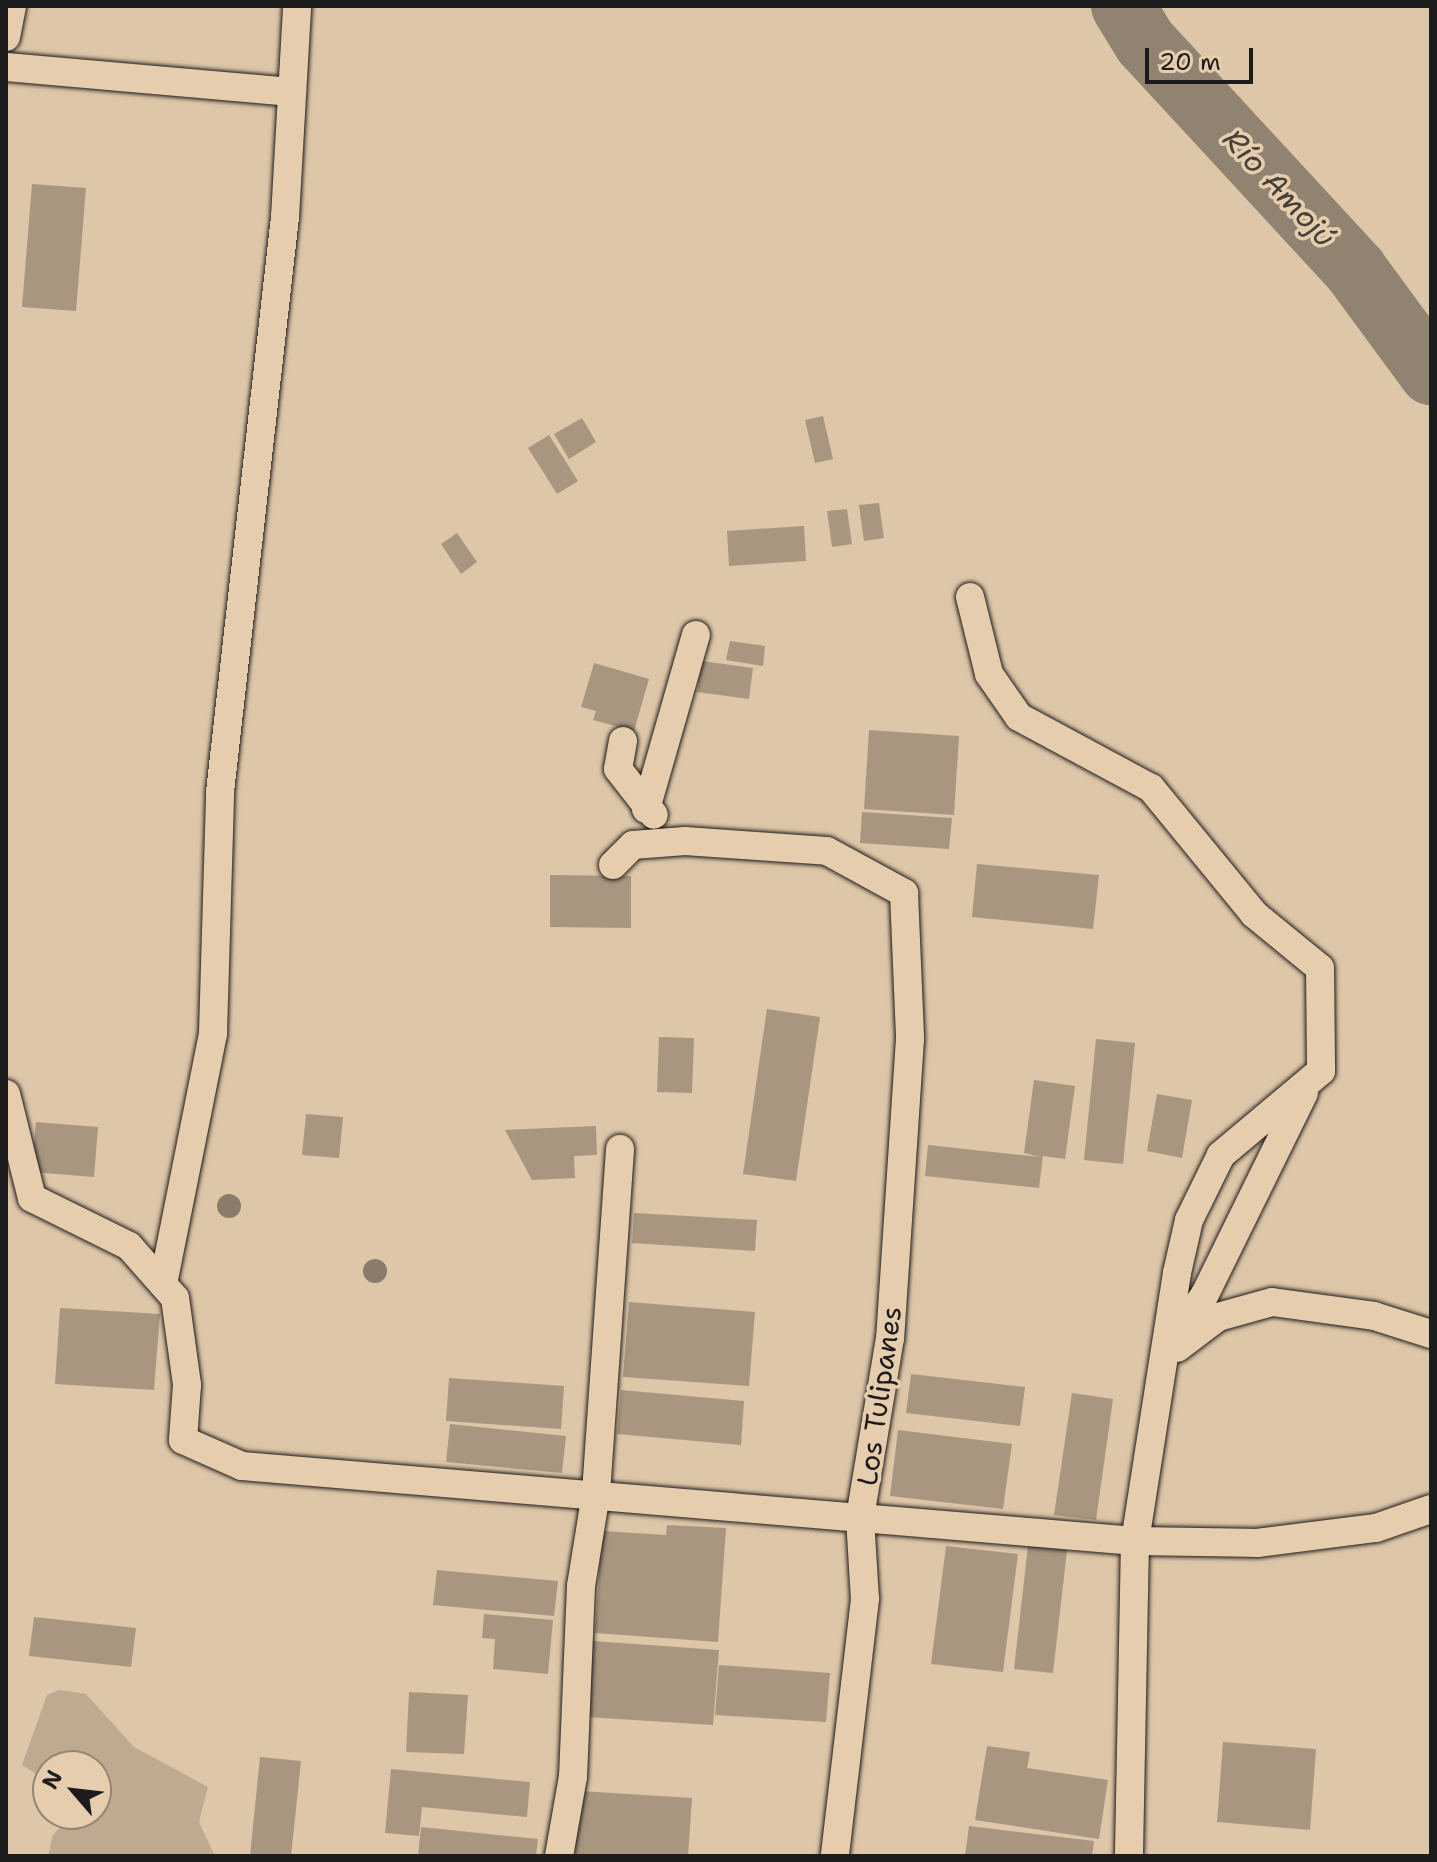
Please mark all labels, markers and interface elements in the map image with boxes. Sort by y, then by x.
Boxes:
scale bar [1149,32,1257,82]
text: 20 m [1159,46,1221,78]
water label: Río Amojú [1215,121,1343,255]
street label: Los Tulipanes [850,1304,908,1488]
north arrow [32,1750,112,1830]
text: N [35,1765,69,1794]

